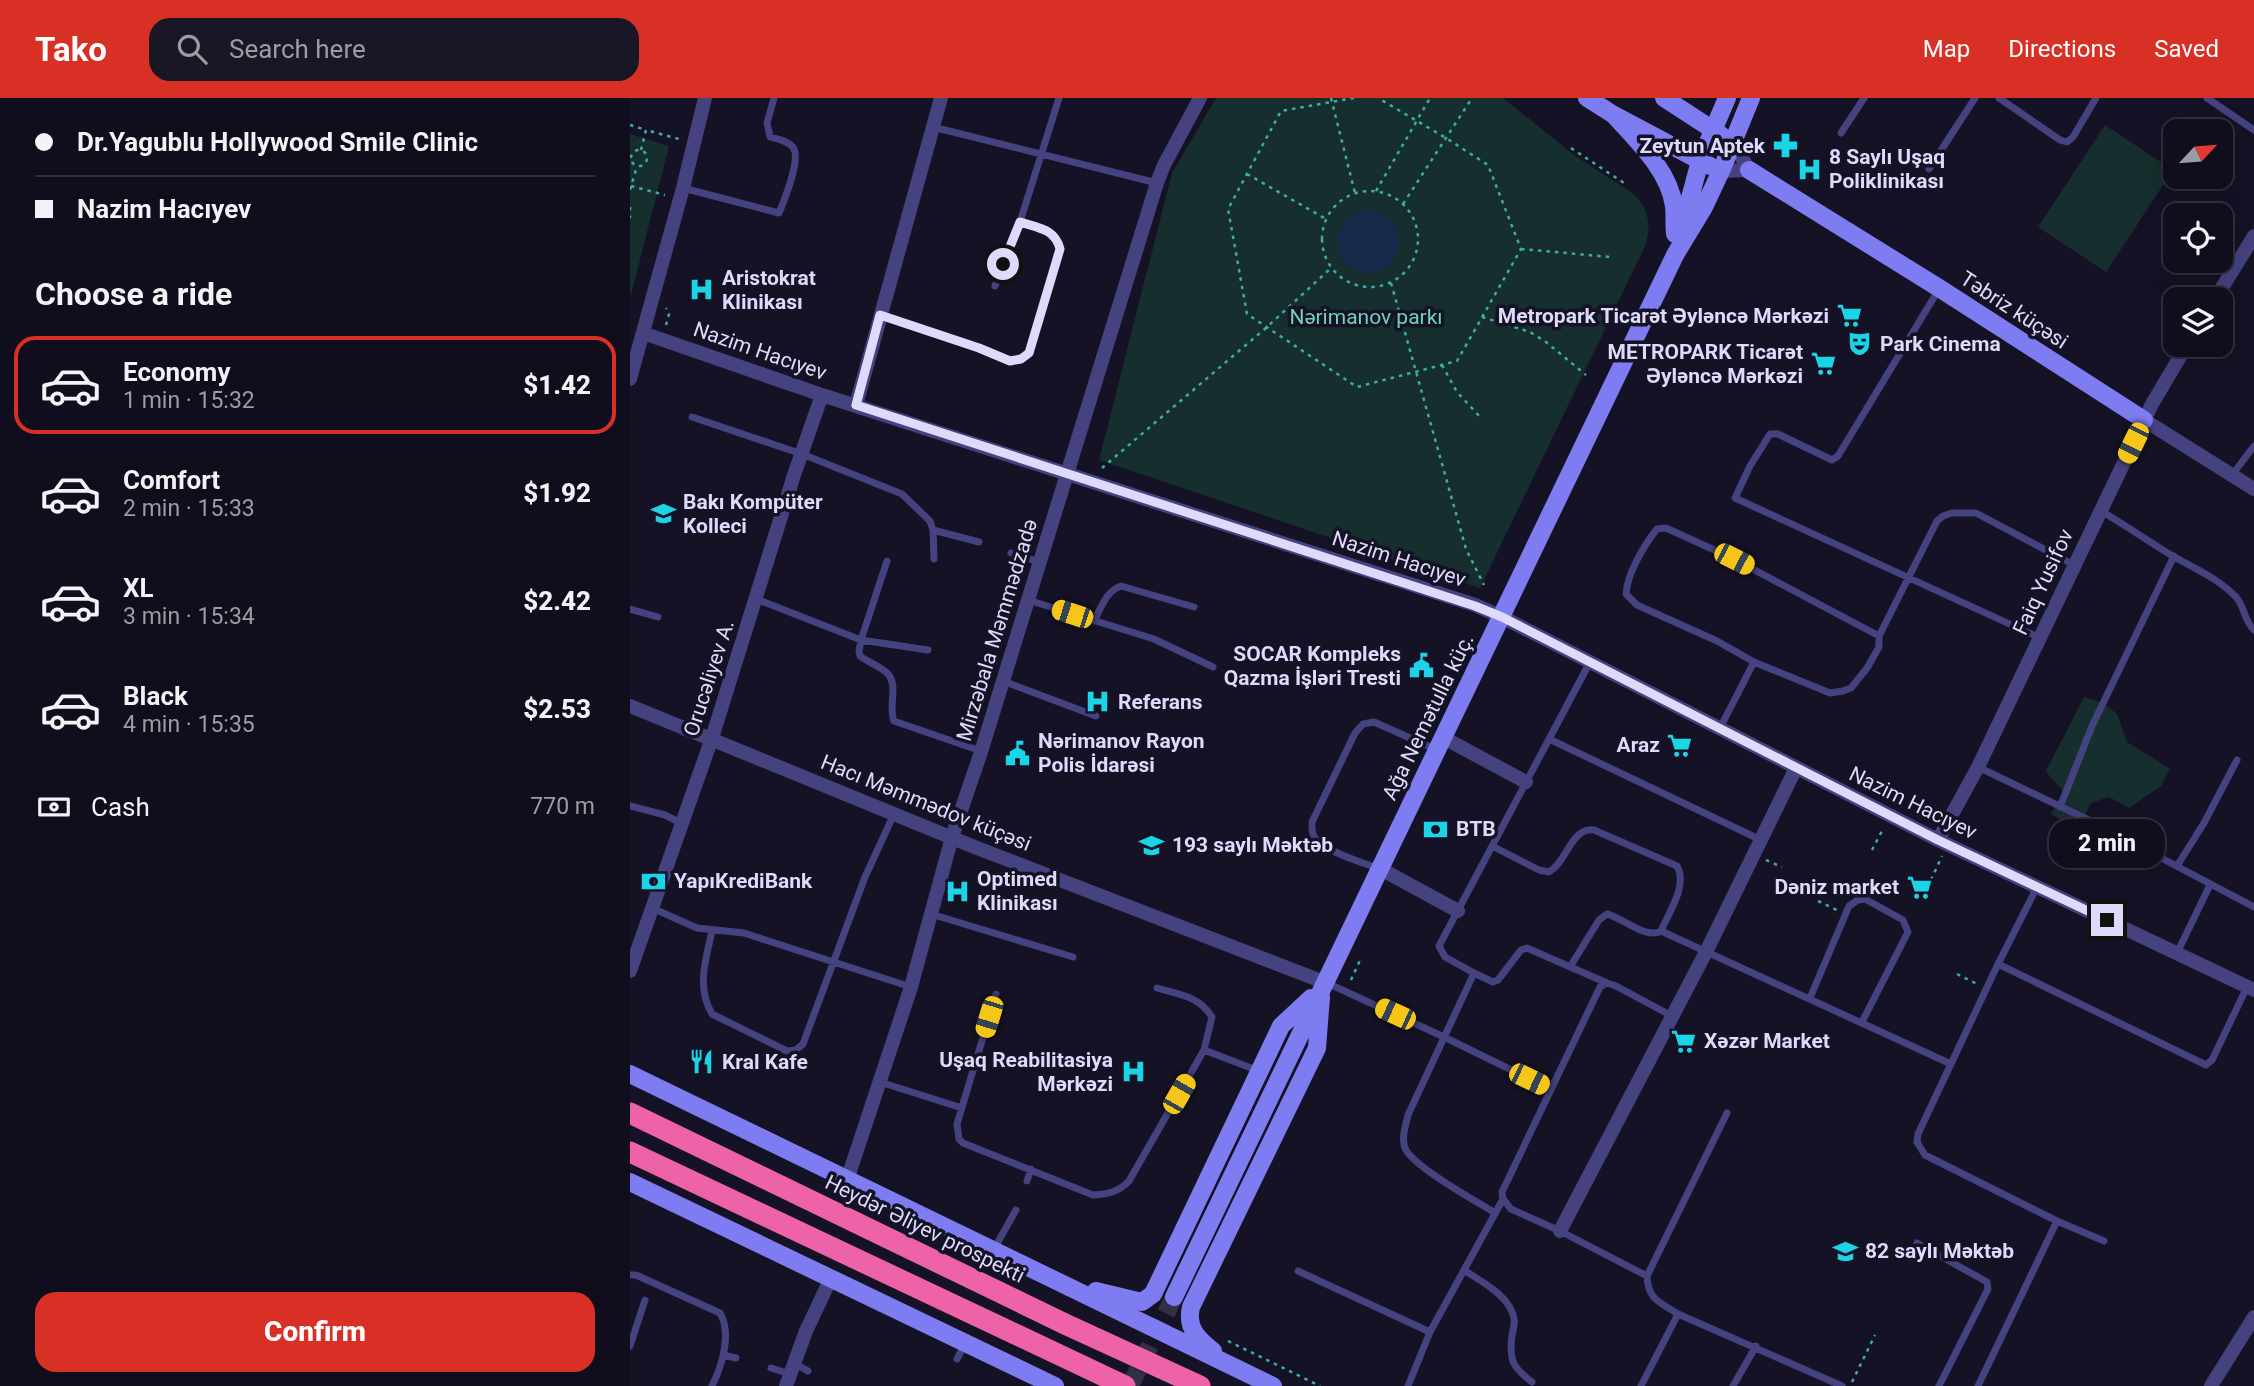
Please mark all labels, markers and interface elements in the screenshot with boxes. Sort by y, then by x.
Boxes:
search box [149,18,639,81]
text: Tako [35,30,107,69]
icon: search [173,30,211,68]
text: Search here [229,34,366,64]
text: Map [1923,35,1970,63]
text: Directions [2008,35,2116,63]
text: Saved [2154,35,2219,63]
north arrow [2163,119,2233,189]
map controls [2163,119,2233,357]
text: Dr.Yagublu Hollywood Smile Clinic [77,127,478,157]
pharmacy icon: Zeytun Aptek [1771,132,1799,160]
place label: Zeytun Aptek [1640,134,1766,158]
place label: 8 Saylı Uşaq Poliklinikası [1829,145,1945,193]
hospital icon: 8 Saylı Uşaq Poliklinikası [1795,155,1823,183]
text: Nazim Hacıyev [77,194,251,224]
button: locate [2163,203,2233,273]
route start [987,248,1019,280]
place label: Aristokrat Klinikası [722,266,816,314]
street label: Təbriz küçəsi [1956,266,2072,354]
text: Choose a ride [35,275,232,313]
hospital icon: Aristokrat Klinikası [688,276,716,304]
button: layers [2163,287,2233,357]
supermarket icon: Metropark Ticarət Əyləncə Mərkəzi [1835,302,1863,330]
place label: Metropark Ticarət Əyləncə Mərkəzi [1498,304,1829,328]
park label: Nərimanov parkı [1289,305,1443,329]
street label: Nazim Hacıyev [690,317,830,385]
theatre icon: Park Cinema [1846,330,1874,358]
place label: Park Cinema [1880,332,2001,356]
place label: METROPARK Ticarət Əyləncə Mərkəzi [1608,340,1803,388]
supermarket icon: METROPARK Ticarət Əyləncə Mərkəzi [1809,350,1837,378]
icon: car [39,354,102,417]
text: Economy [123,357,230,387]
text: $1.42 [523,370,591,400]
text: 1 min · 15:32 [123,387,255,414]
car [2115,420,2152,466]
icon: car [39,462,102,525]
text: Comfort [123,465,220,495]
text: $1.92 [523,478,591,508]
place label: Bakı Kompüter Kolleci [683,490,823,538]
text: 2 min · 15:33 [123,495,255,522]
school or university icon: Bakı Kompüter Kolleci [649,500,677,528]
street label: Mirzəbala Məmmədzadə [952,516,1042,744]
street label: Faiq Yusifov [2008,525,2078,639]
street label: Nazim Hacıyev [1329,526,1469,592]
car [1711,540,1758,578]
icon: car [39,570,102,633]
text: XL [123,573,154,603]
text: $2.42 [523,586,591,616]
car [1049,598,1096,630]
text: 3 min · 15:34 [123,603,255,630]
street label: Orucəliyev A. [679,617,739,739]
street label: Ağa Nemətulla küç. [1377,630,1479,804]
place label: SOCAR Kompleks Qazma İşləri Tresti [1224,642,1401,690]
public building icon: SOCAR Kompleks Qazma İşləri Tresti [1407,652,1435,680]
icon: car [39,678,102,741]
text: Black [123,681,188,711]
hospital icon: Referans [1084,688,1112,716]
place label: Referans [1118,690,1203,714]
text: $2.53 [523,694,591,724]
text: 4 min · 15:35 [123,711,255,738]
place label: Nərimanov Rayon Polis İdarəsi [1038,729,1205,777]
supermarket icon: Araz [1666,731,1694,759]
place label: Araz [1617,733,1660,757]
public building icon: Nərimanov Rayon Polis İdarəsi [1004,739,1032,767]
street label: Hacı Məmmədov küçəsi [817,750,1035,856]
street label: Nazim Hacıyev [1845,762,1981,844]
icon: cash [35,788,73,826]
text: Cash [91,792,150,822]
text: 770 m [530,793,595,820]
bank icon: BTB [1422,815,1450,843]
place label: BTB [1456,817,1496,841]
callout: 2 min [2049,818,2165,868]
text: 2 min [2078,830,2136,857]
school or university icon: 193 saylı Məktəb [1138,831,1166,859]
place label: 193 saylı Məktəb [1172,833,1333,857]
bank icon: YapıKrediBank [640,867,668,895]
place label: Optimed Klinikası [977,867,1058,915]
place label: YapıKrediBank [674,869,813,893]
supermarket icon: Dəniz market [1905,873,1933,901]
place label: Dəniz market [1774,875,1899,899]
hospital icon: Optimed Klinikası [943,877,971,905]
route end [2091,904,2123,936]
car [973,994,1006,1040]
car [1372,996,1419,1032]
supermarket icon: Xəzər Market [1670,1027,1698,1055]
place label: Xəzər Market [1704,1029,1830,1053]
restaurant icon: Kral Kafe [688,1048,716,1076]
place label: Uşaq Reabilitasiya Mərkəzi [939,1048,1113,1096]
place label: Kral Kafe [722,1050,808,1074]
hospital icon: Uşaq Reabilitasiya Mərkəzi [1119,1058,1147,1086]
car [1506,1060,1553,1098]
car [1160,1071,1199,1117]
street label: Heydər Əliyev prospekti [821,1170,1029,1288]
school or university icon: 82 saylı Məktəb [1831,1237,1859,1265]
place label: 82 saylı Məktəb [1865,1239,2014,1263]
button: Confirm [35,1292,595,1372]

